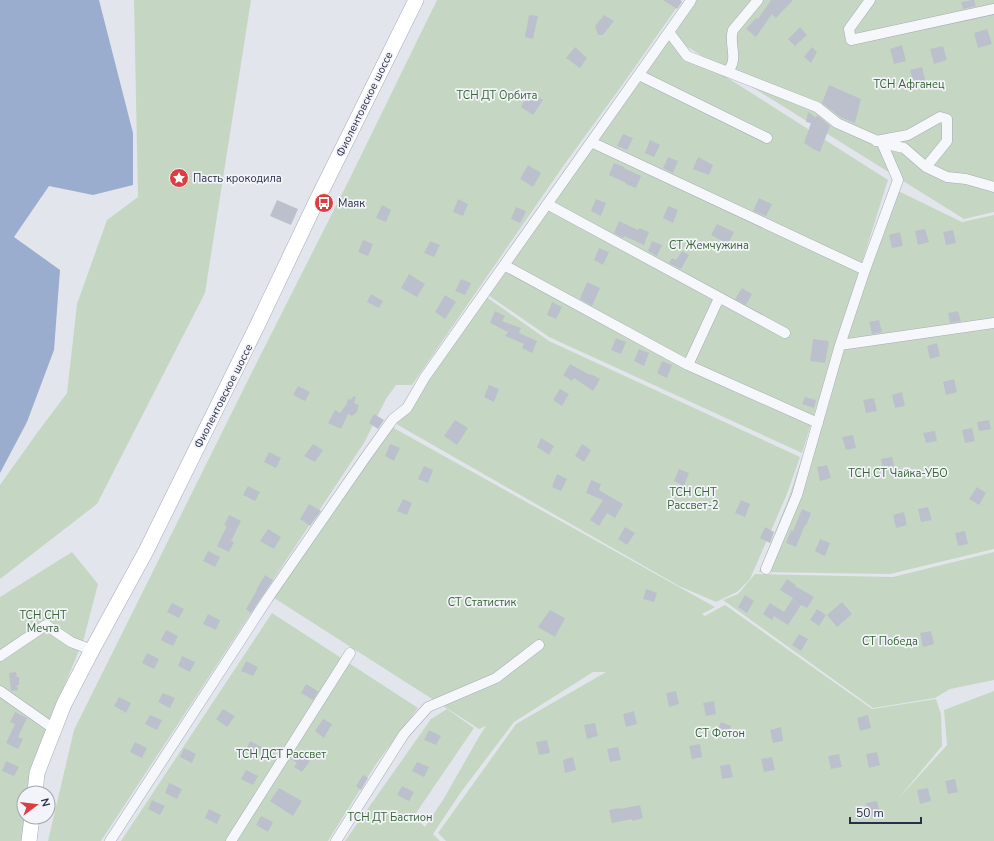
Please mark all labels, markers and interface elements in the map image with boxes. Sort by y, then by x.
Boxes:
street label: Фиолентовское шоссе [332,49,396,159]
park label: ТСН Афганец [873,77,945,92]
park label: ТСН ДТ Орбита [457,88,537,103]
place icon: Пасть крокодила [168,167,190,189]
place label: Пасть крокодила [193,171,282,186]
bus stop icon: Маяк [313,192,335,214]
place label: Маяк [338,196,365,211]
park label: СТ Жемчужина [669,238,749,253]
street label: Фиолентовское шоссе [191,342,256,451]
park label: ТСН СТ Чайка-УБО [848,466,948,481]
park label: ТСН СНТ Рассвет-2 [667,485,719,513]
park label: СТ Статистик [448,595,516,610]
park label: ТСН СНТ Мечта [19,608,67,636]
park label: СТ Победа [862,634,918,649]
park label: СТ Фотон [695,726,745,741]
park label: ТСН ДСТ Рассвет [236,747,326,762]
north arrow [16,785,56,825]
text: N [37,797,53,808]
scale bar [850,799,921,825]
text: 50 m [856,805,884,821]
park label: ТСН ДТ Бастион [348,810,432,825]

